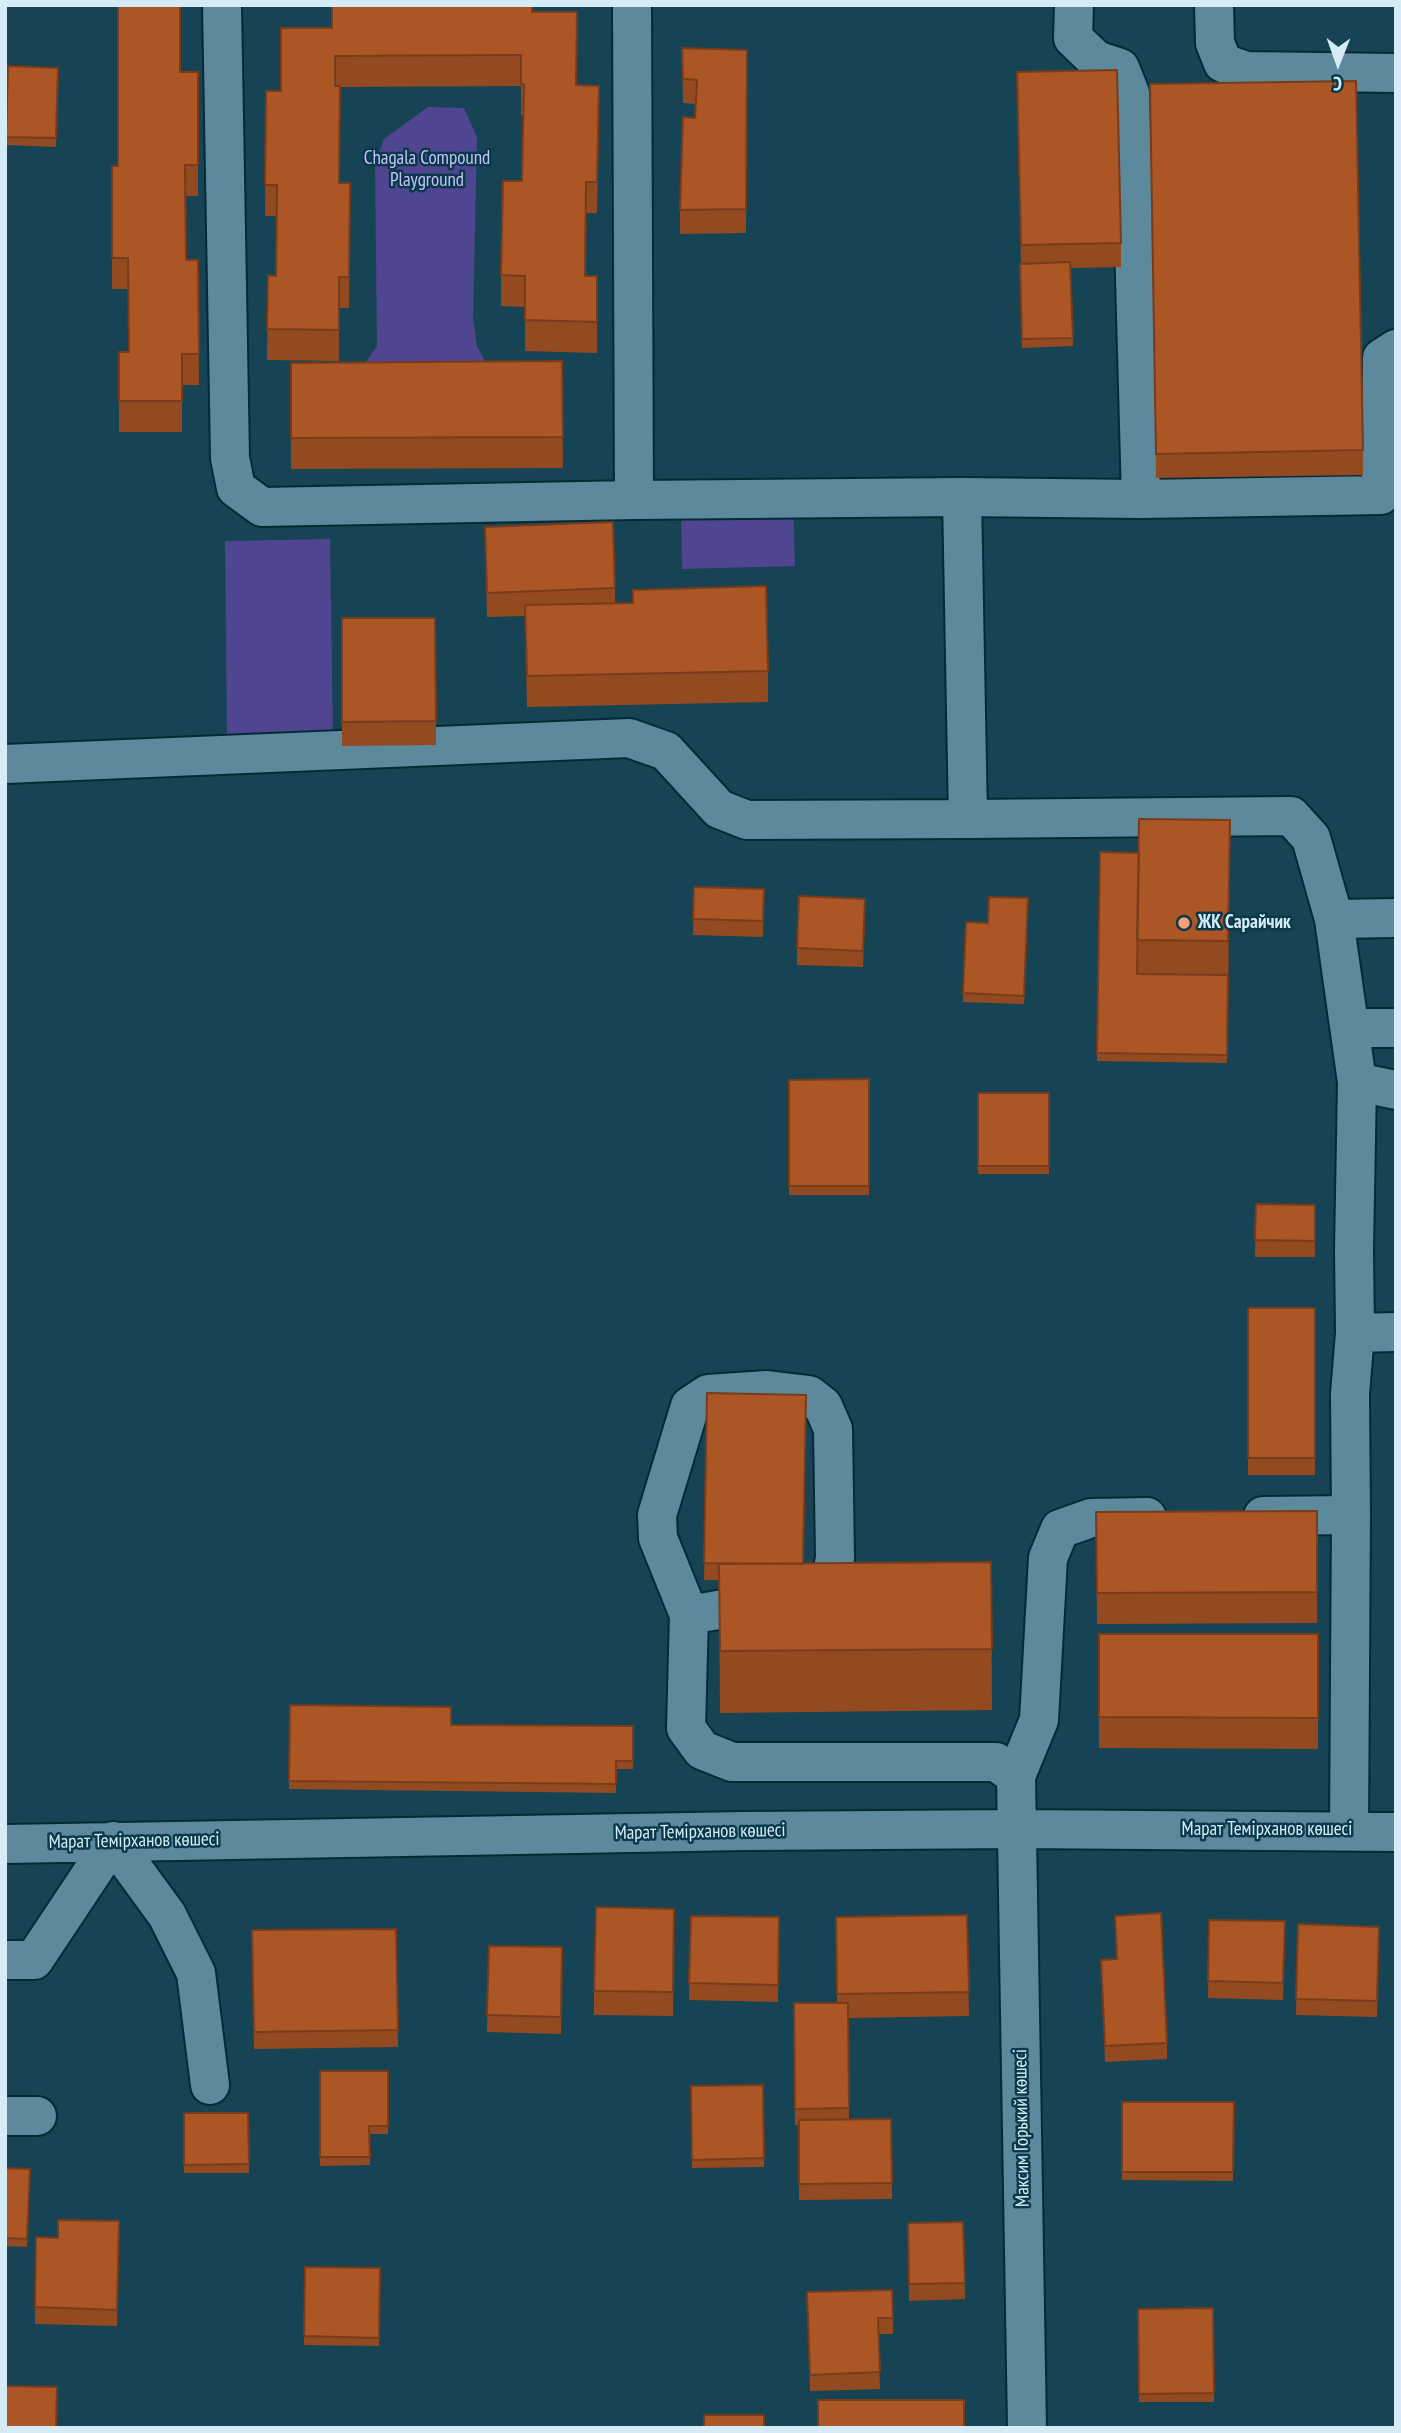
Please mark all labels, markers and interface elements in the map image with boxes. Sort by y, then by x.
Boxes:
north arrow [1303,28,1373,98]
text: С [1333,72,1342,96]
park label: Chagala Compound Playground [364,148,490,192]
place label: ЖК Сарайчик [1198,912,1291,934]
marker: ЖК Сарайчик [1176,915,1192,931]
street label: Марат Темірханов көшесі [614,1819,786,1845]
street label: Марат Темірханов көшесі [1182,1819,1352,1841]
street label: Марат Темірханов көшесі [48,1828,220,1854]
street label: Максим Горький көшесі [1009,2049,1035,2207]

